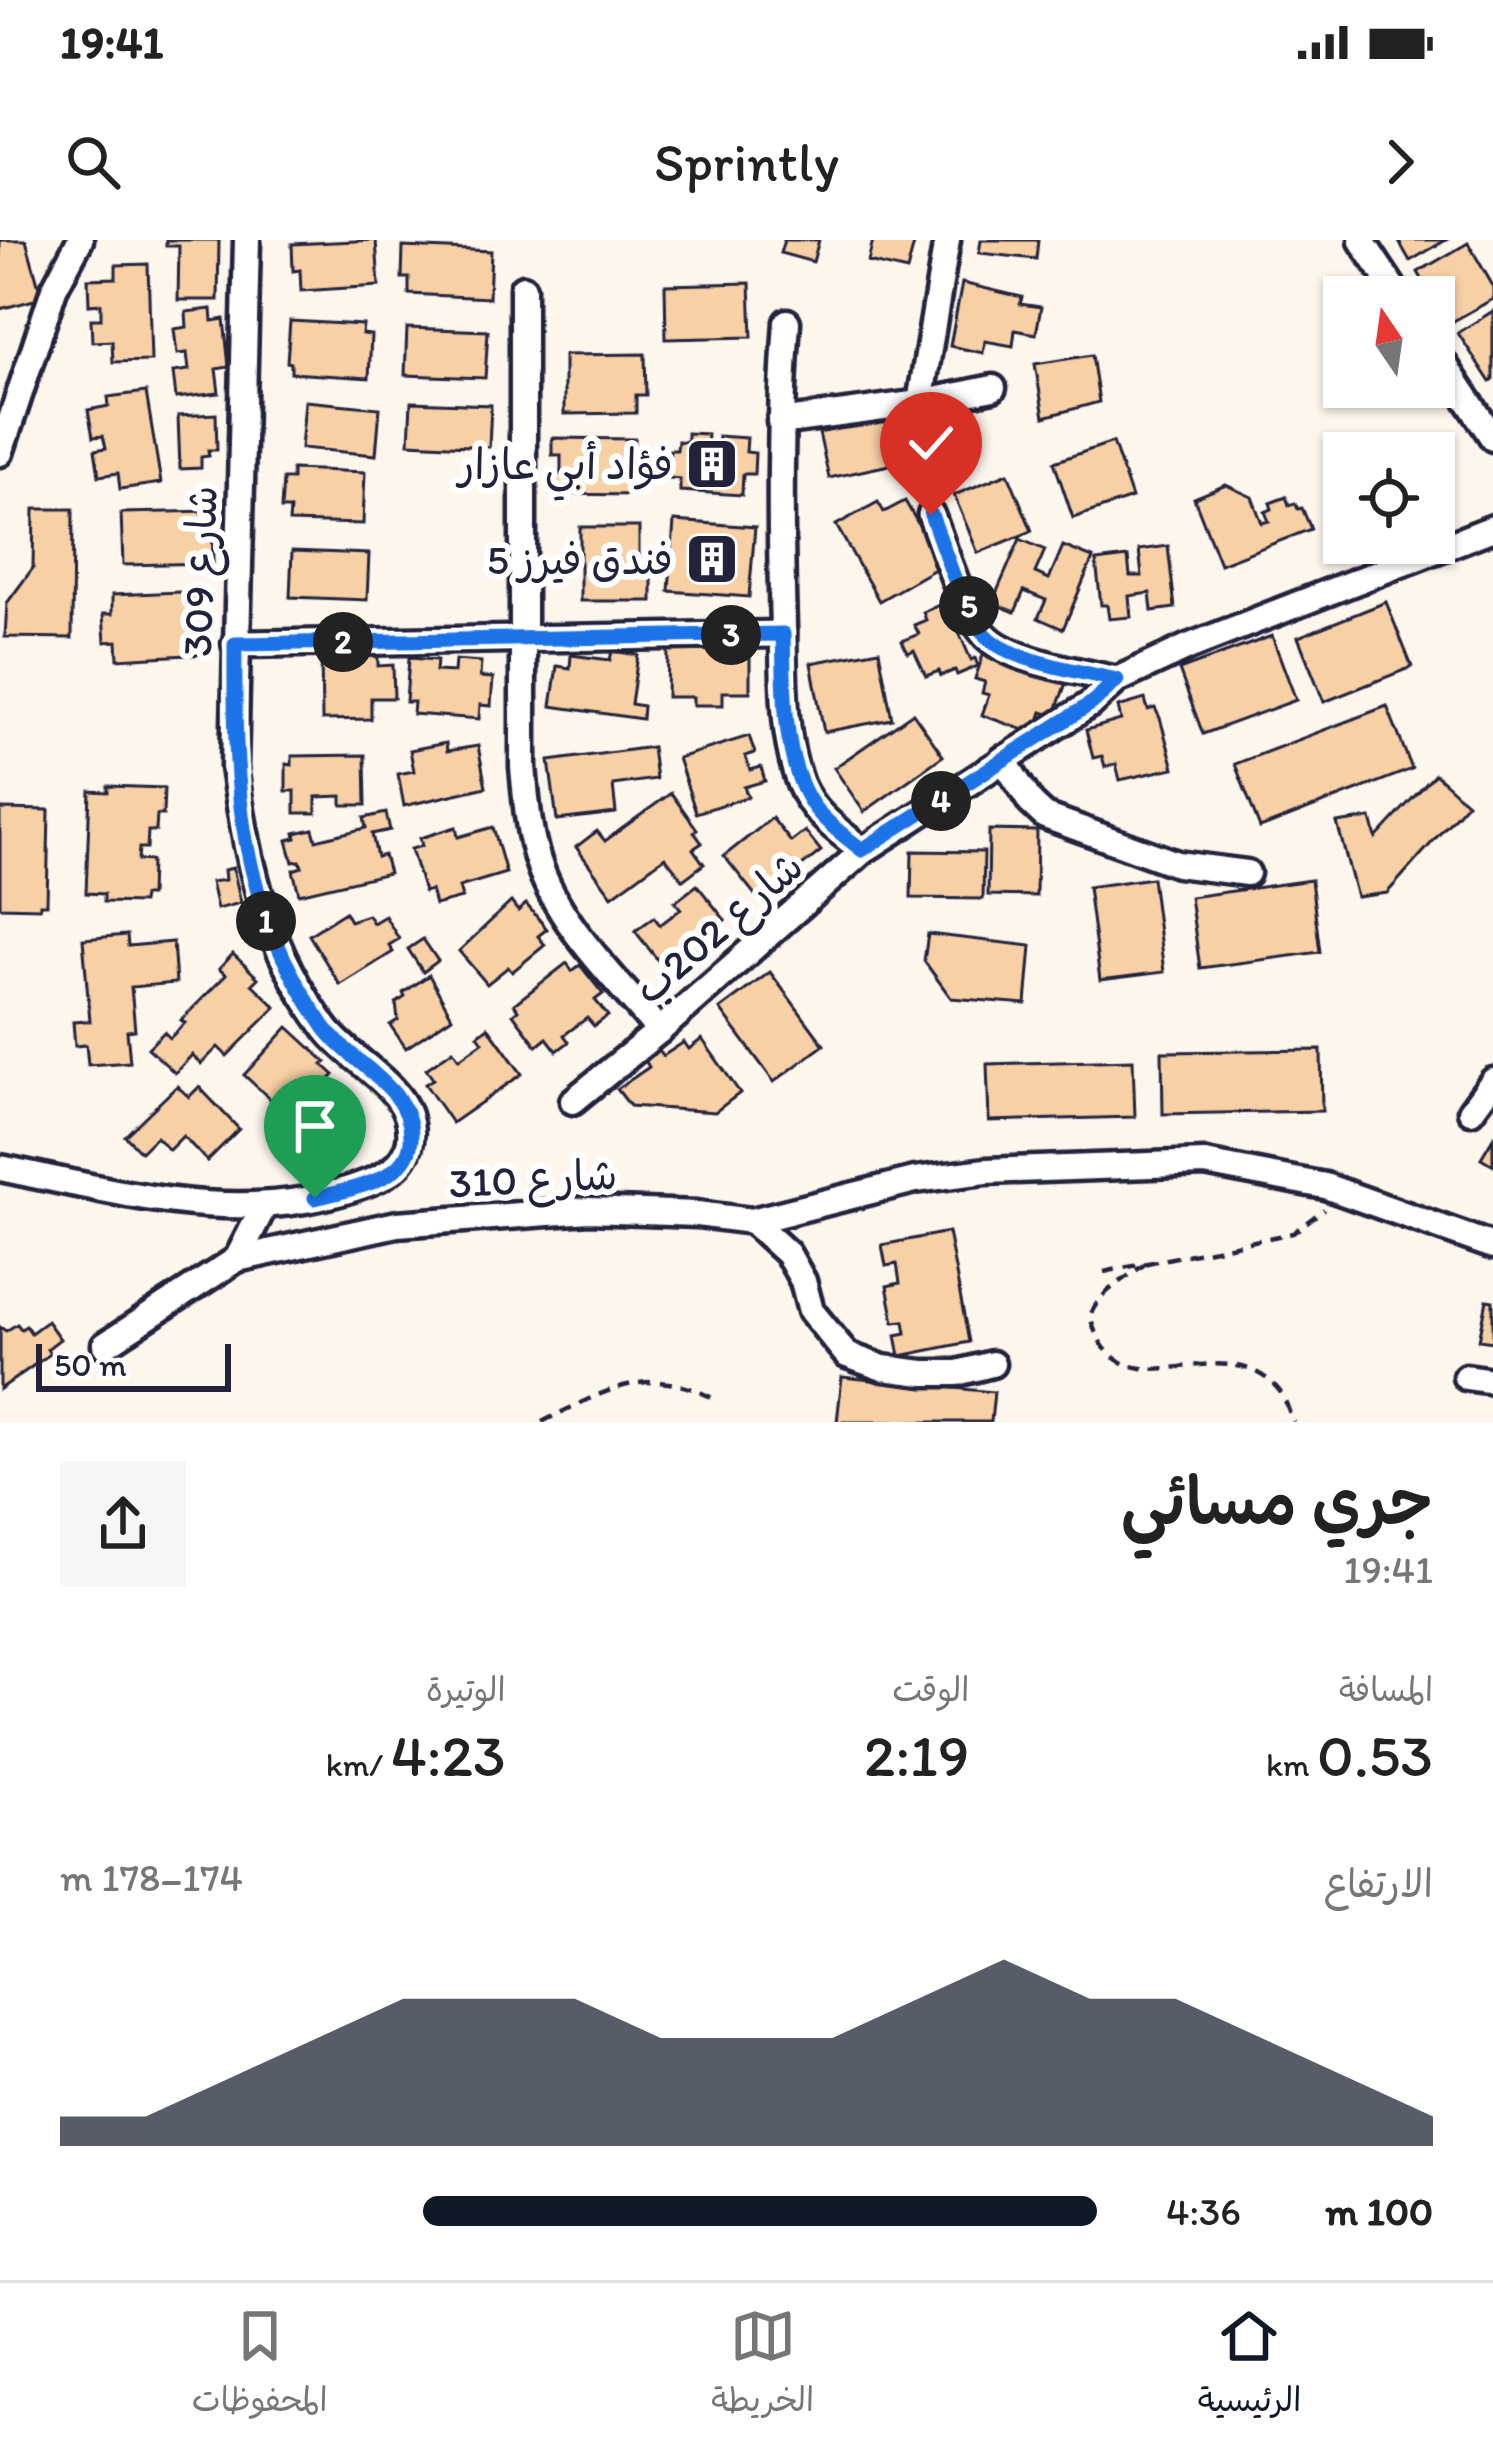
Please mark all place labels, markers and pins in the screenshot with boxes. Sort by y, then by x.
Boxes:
pin [880,392,982,515]
building icon: فؤاد أبي عازار [684,436,740,492]
place label: فؤاد أبي عازار [455,439,673,501]
building icon: فندق فيرز 5 [684,531,740,587]
place label: فندق فيرز 5 [487,534,673,585]
pin: 5 [939,576,999,636]
pin: 3 [701,605,761,665]
pin: 2 [313,612,373,672]
pin: 4 [911,771,971,831]
pin: 1 [236,891,296,951]
pin [264,1075,366,1198]

